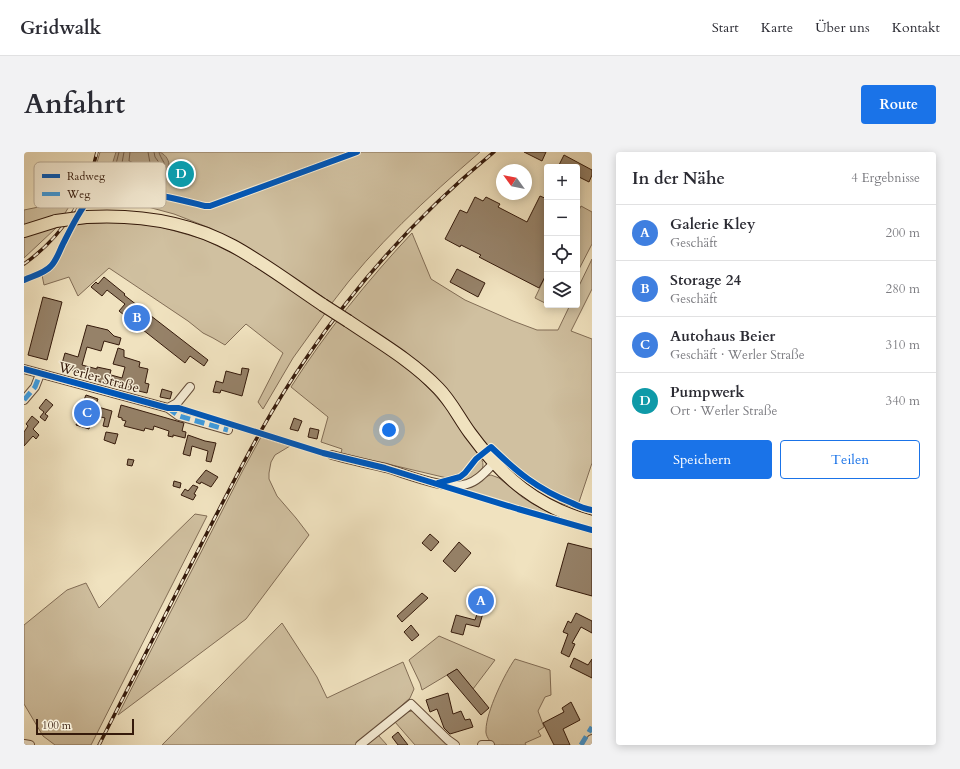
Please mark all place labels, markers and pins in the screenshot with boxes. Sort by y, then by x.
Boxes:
pin: D [168,159,194,189]
pin: B [124,303,150,333]
pin: C [74,398,100,428]
pin: A [468,586,494,616]

